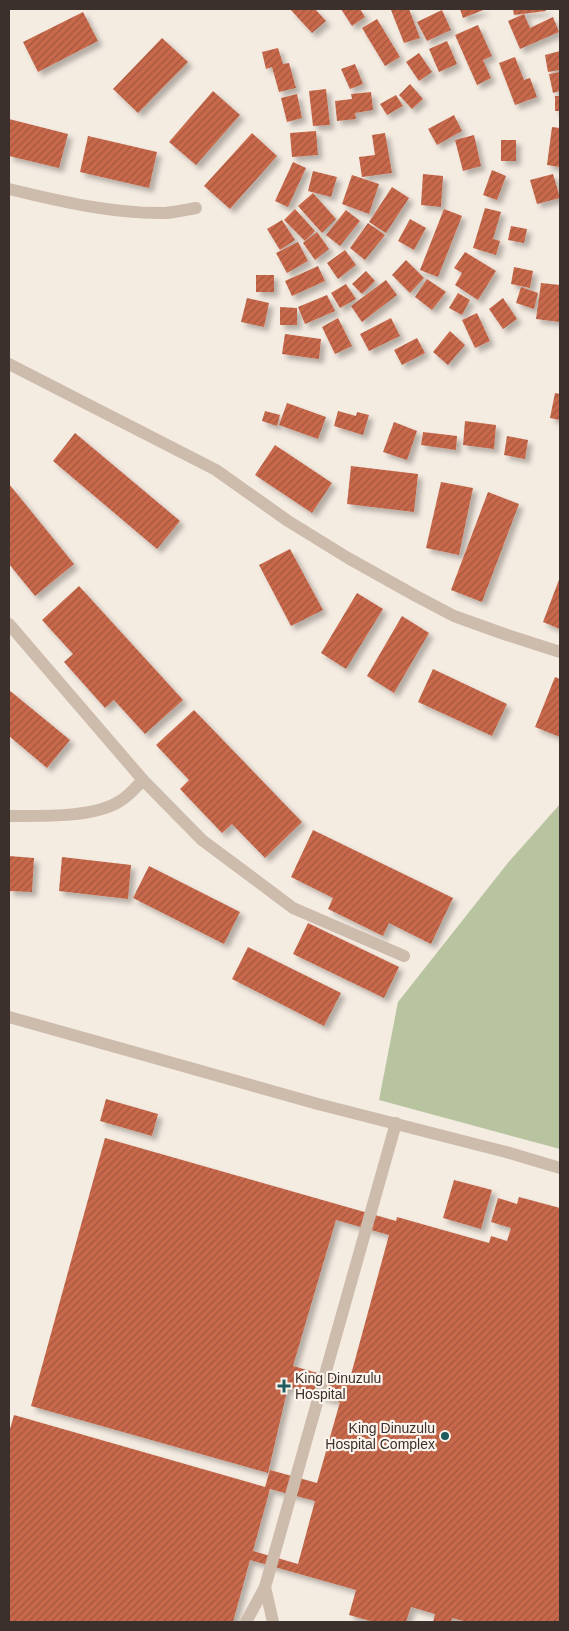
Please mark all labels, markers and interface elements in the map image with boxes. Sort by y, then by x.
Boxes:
place label: King Dinuzulu Hospital [295,1370,381,1402]
marker: King Dinuzulu Hospital [277,1379,291,1393]
place label: King Dinuzulu Hospital Complex [325,1420,435,1452]
marker: King Dinuzulu Hospital Complex [439,1430,451,1442]

